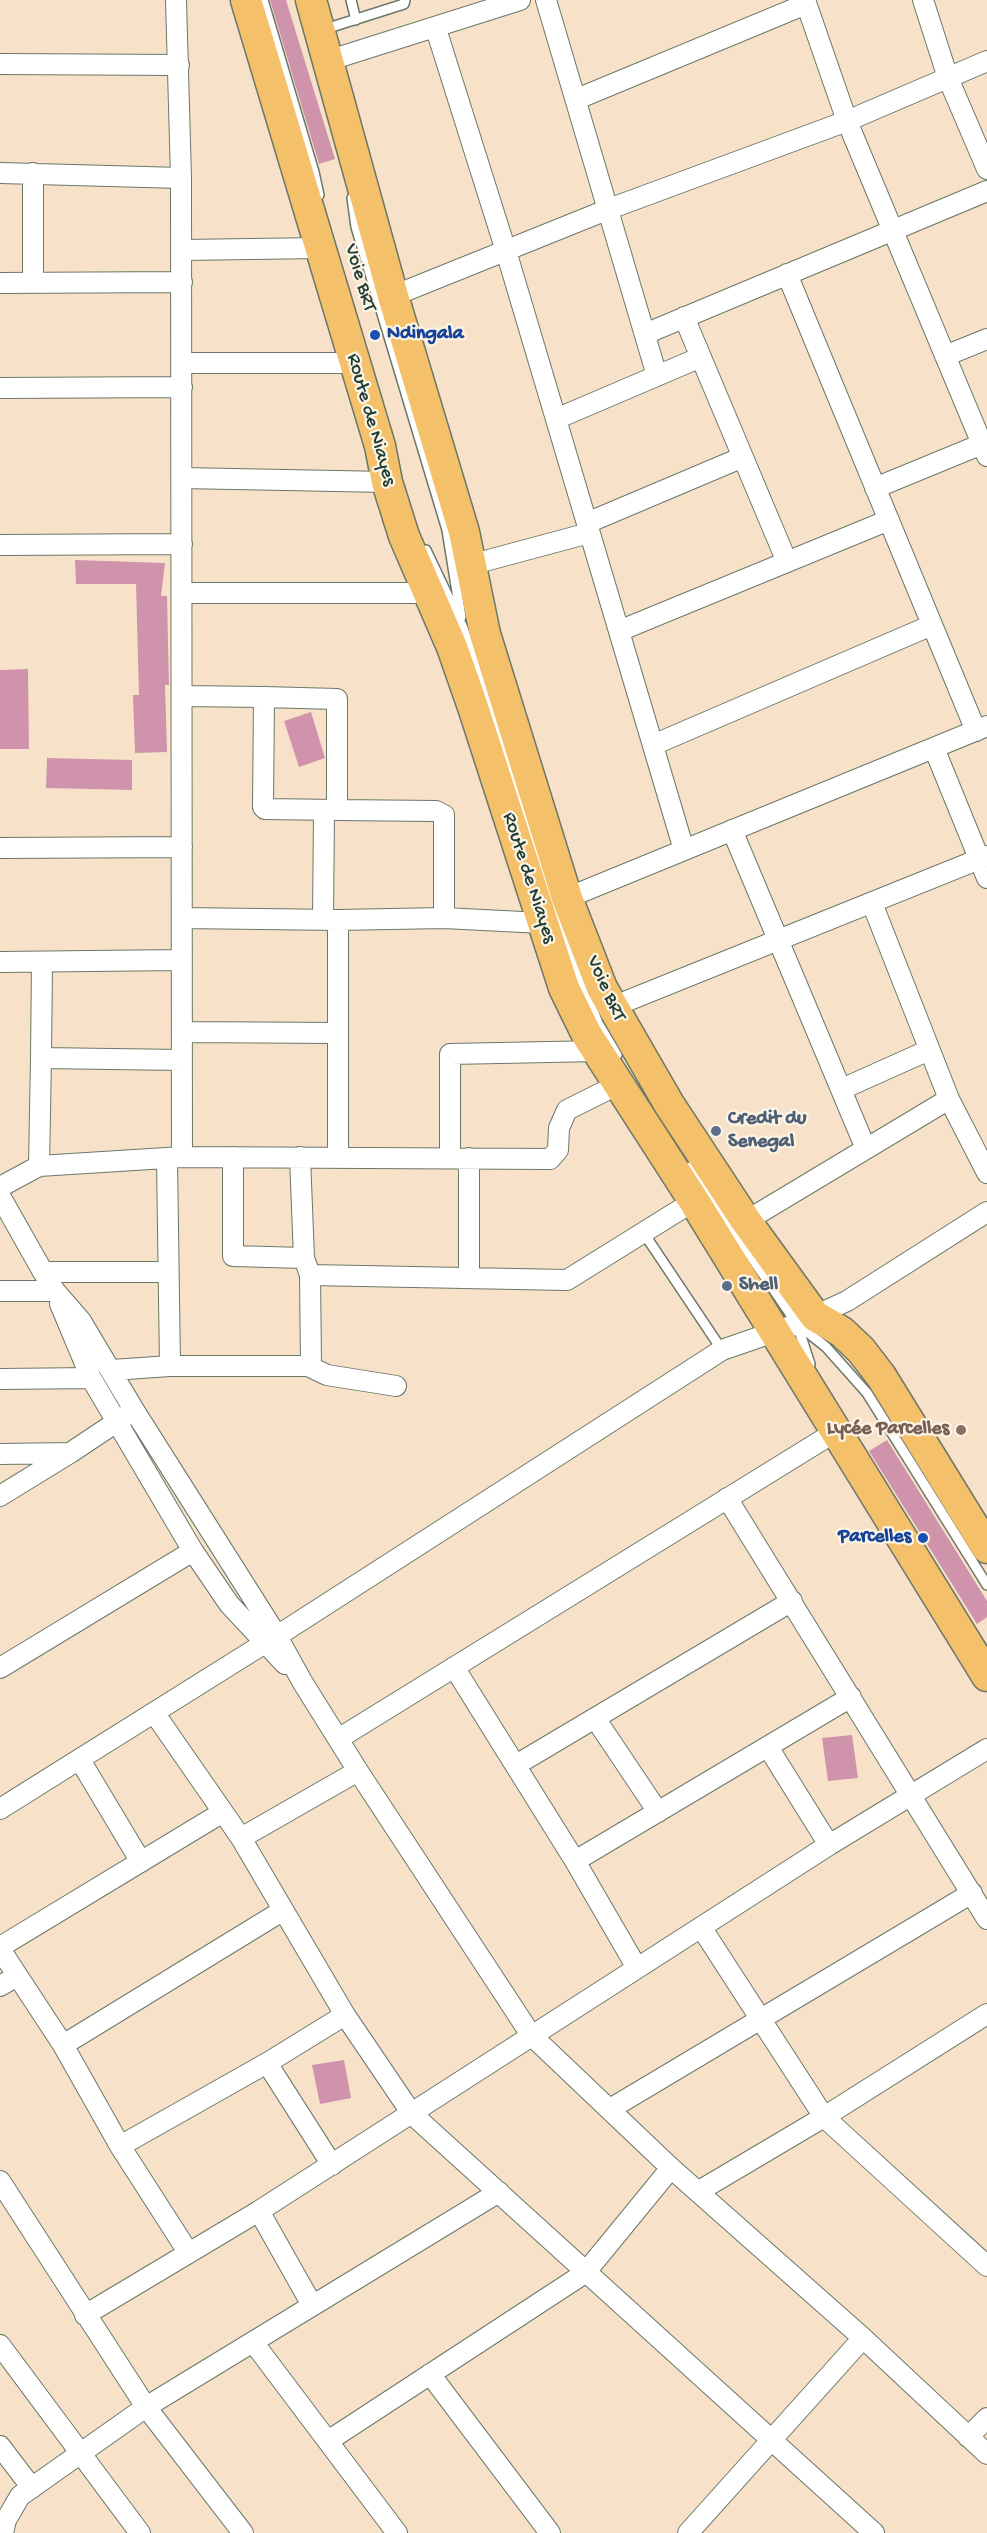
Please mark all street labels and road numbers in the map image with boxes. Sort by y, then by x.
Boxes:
street label: Voie BRT [337,241,381,315]
street label: Route de Niayes [340,351,400,489]
street label: Route de Niayes [496,809,560,947]
street label: Voie BRT [580,952,630,1026]

